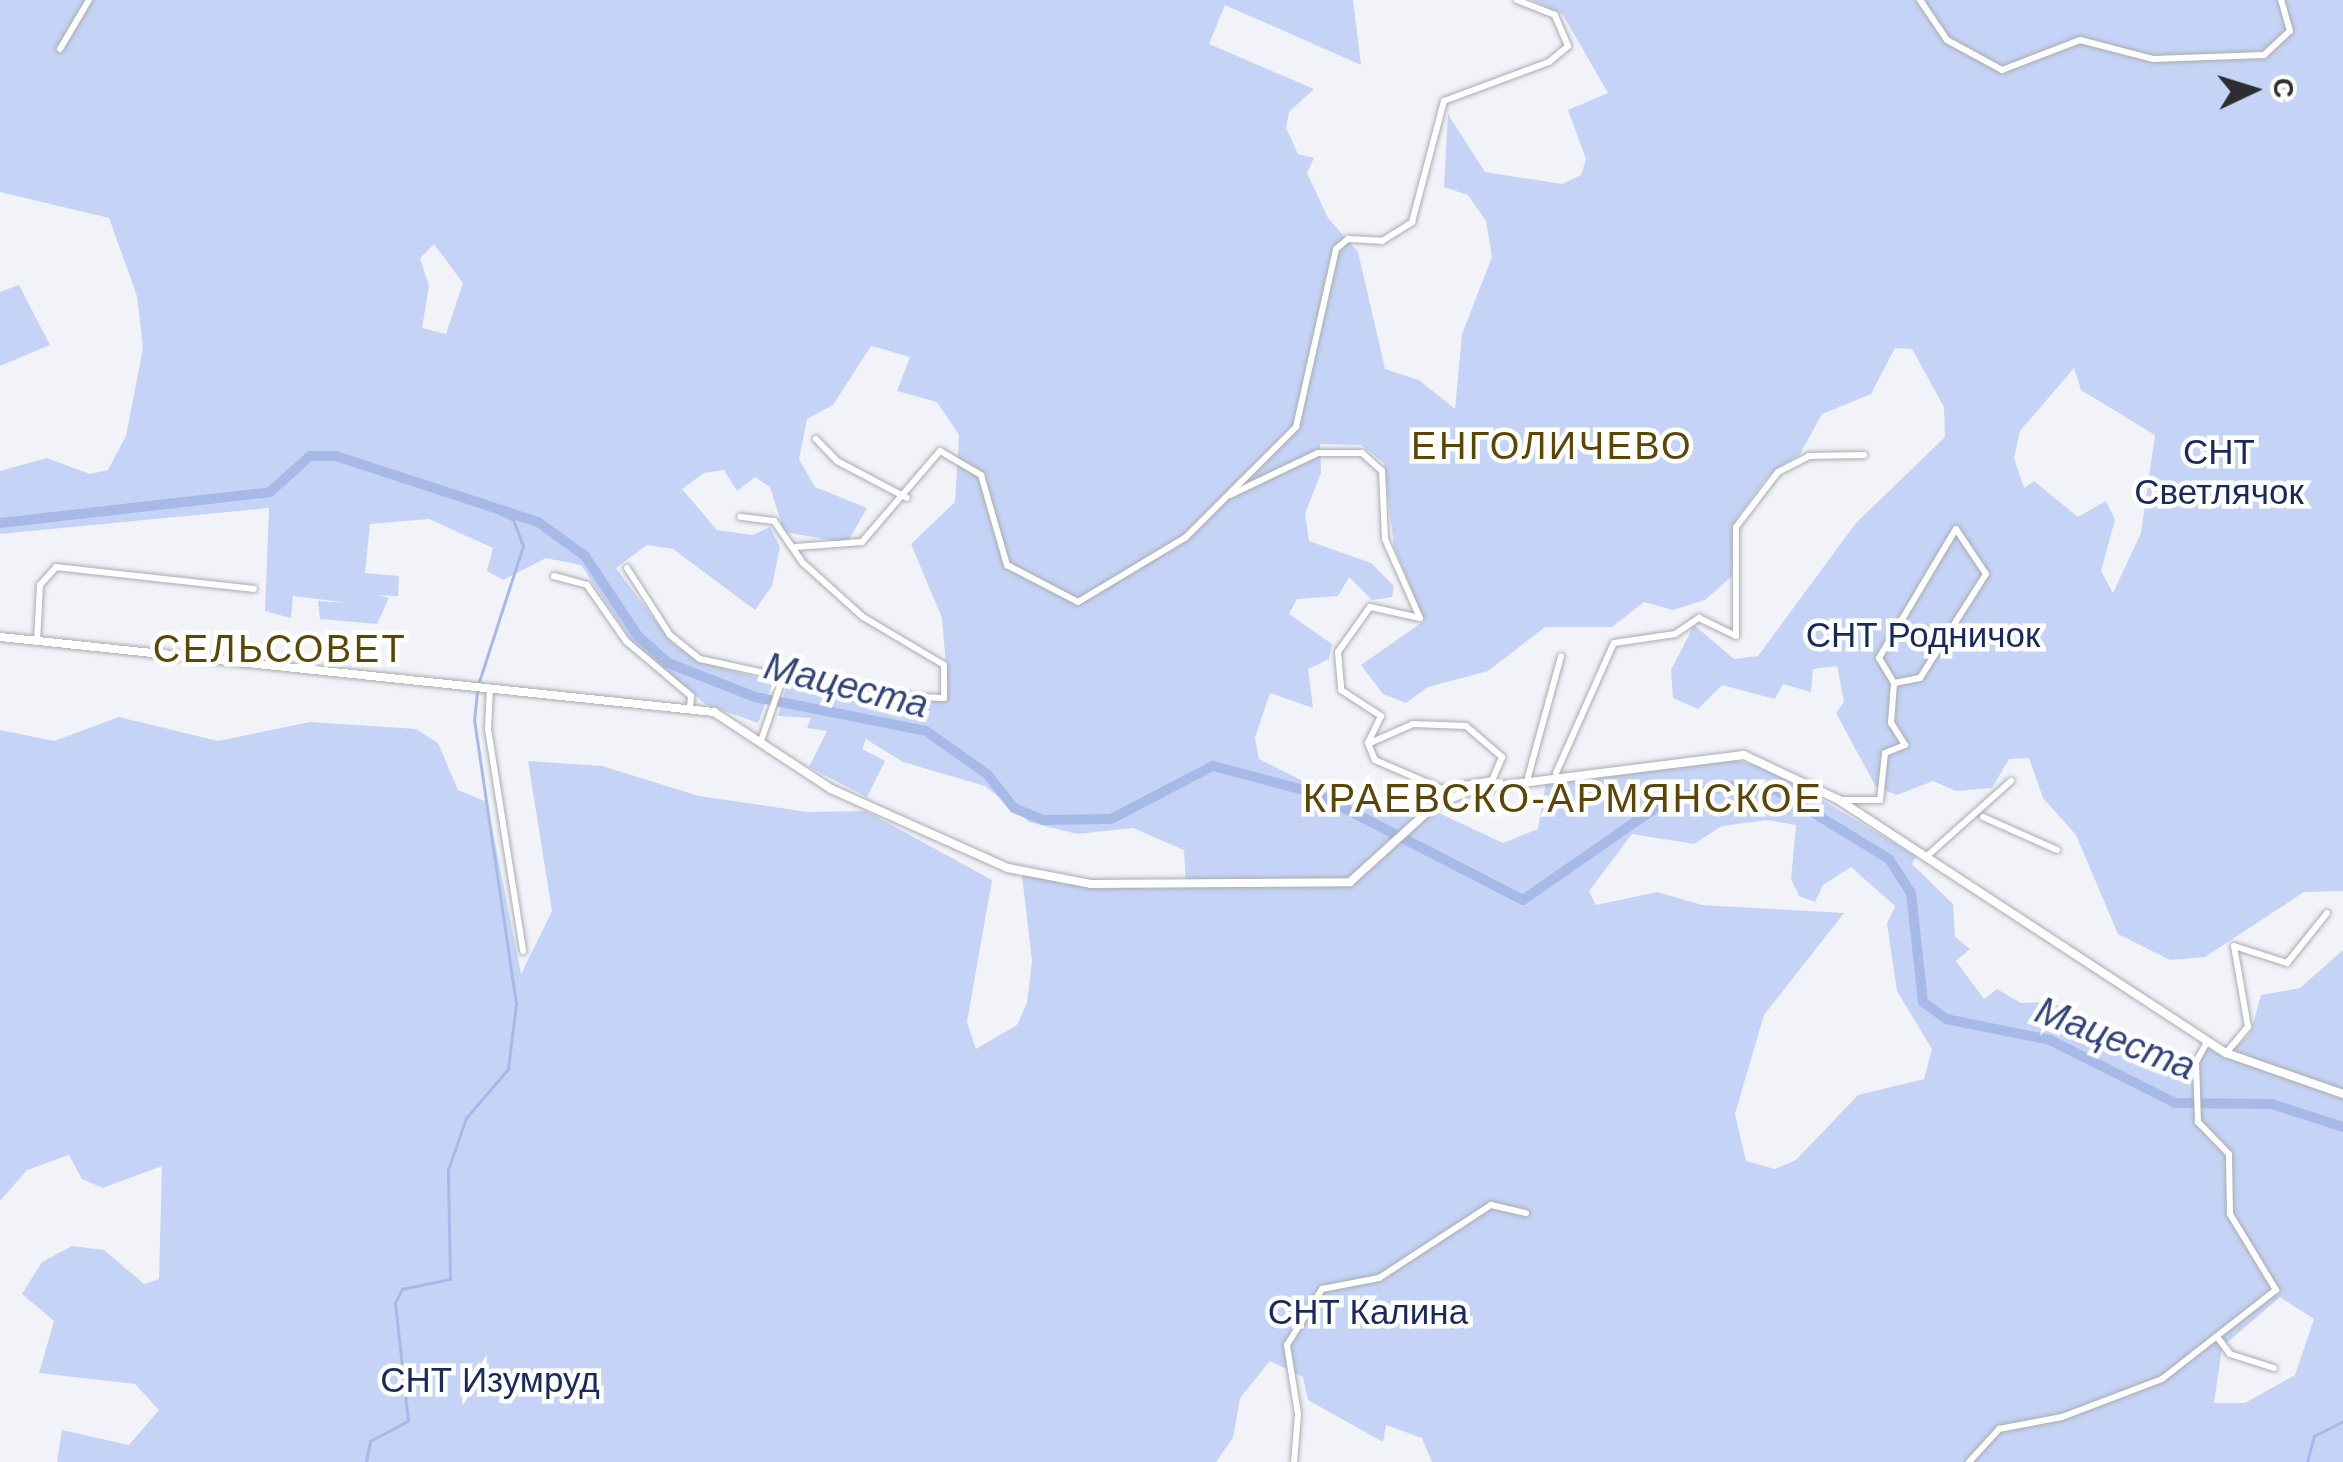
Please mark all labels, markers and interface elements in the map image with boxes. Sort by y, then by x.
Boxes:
north arrow [2203,40,2303,140]
text: С [2267,77,2300,99]
district label: ЕНГОЛИЧЕВО [1411,424,1693,470]
park label: СНТ Светлячок [2134,431,2304,513]
park label: СНТ Родничок [1806,614,2040,656]
district label: СЕЛЬСОВЕТ [153,627,407,673]
water label: Мацеста [759,644,933,728]
district label: КРАЕВСКО-АРМЯНСКОЕ [1303,774,1823,822]
water label: Мацеста [2029,988,2201,1090]
park label: СНТ Калина [1268,1291,1468,1333]
park label: СНТ Изумруд [380,1359,600,1401]

